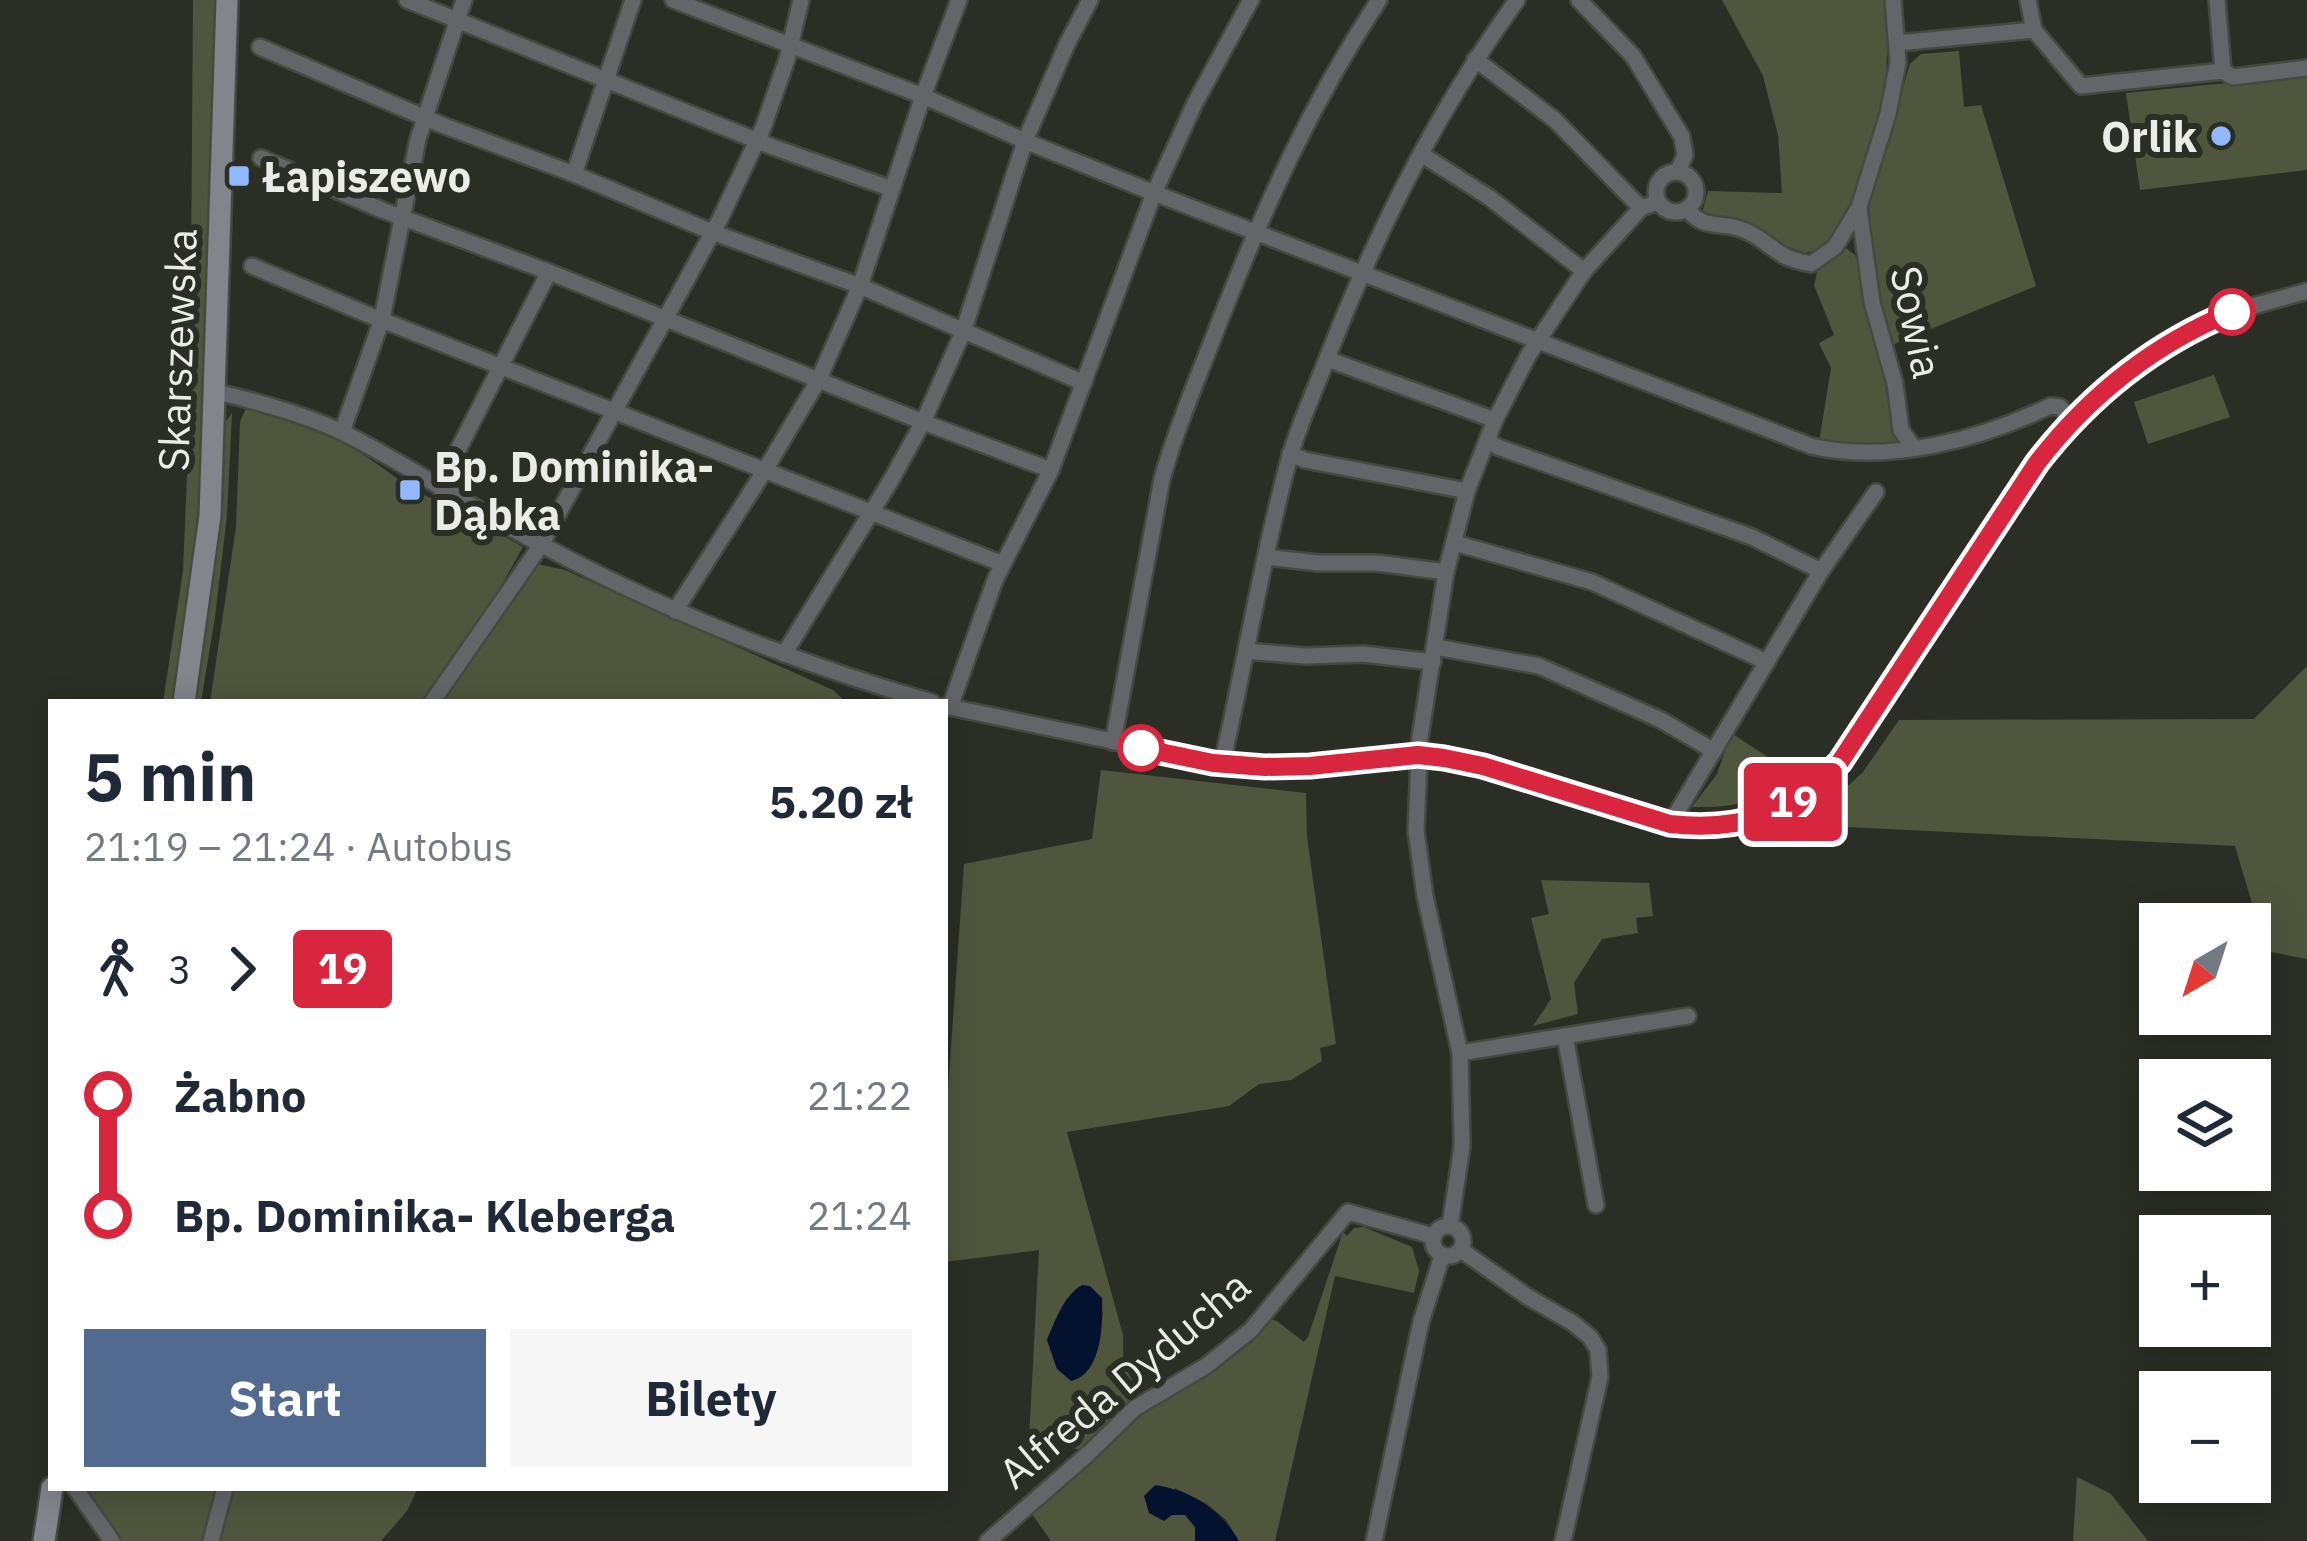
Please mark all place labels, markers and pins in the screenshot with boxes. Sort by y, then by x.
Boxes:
place label: Orlik [2101,109,2198,164]
marker: Orlik [2208,123,2234,149]
place label: Łapiszewo [262,149,471,204]
marker: Łapiszewo [226,163,252,189]
unlabelled marker [2210,290,2254,334]
place label: Bp. Dominika- Dąbka [434,439,714,542]
marker: Bp. Dominika- Dąbka [397,477,423,503]
unlabelled marker [1119,726,1163,770]

